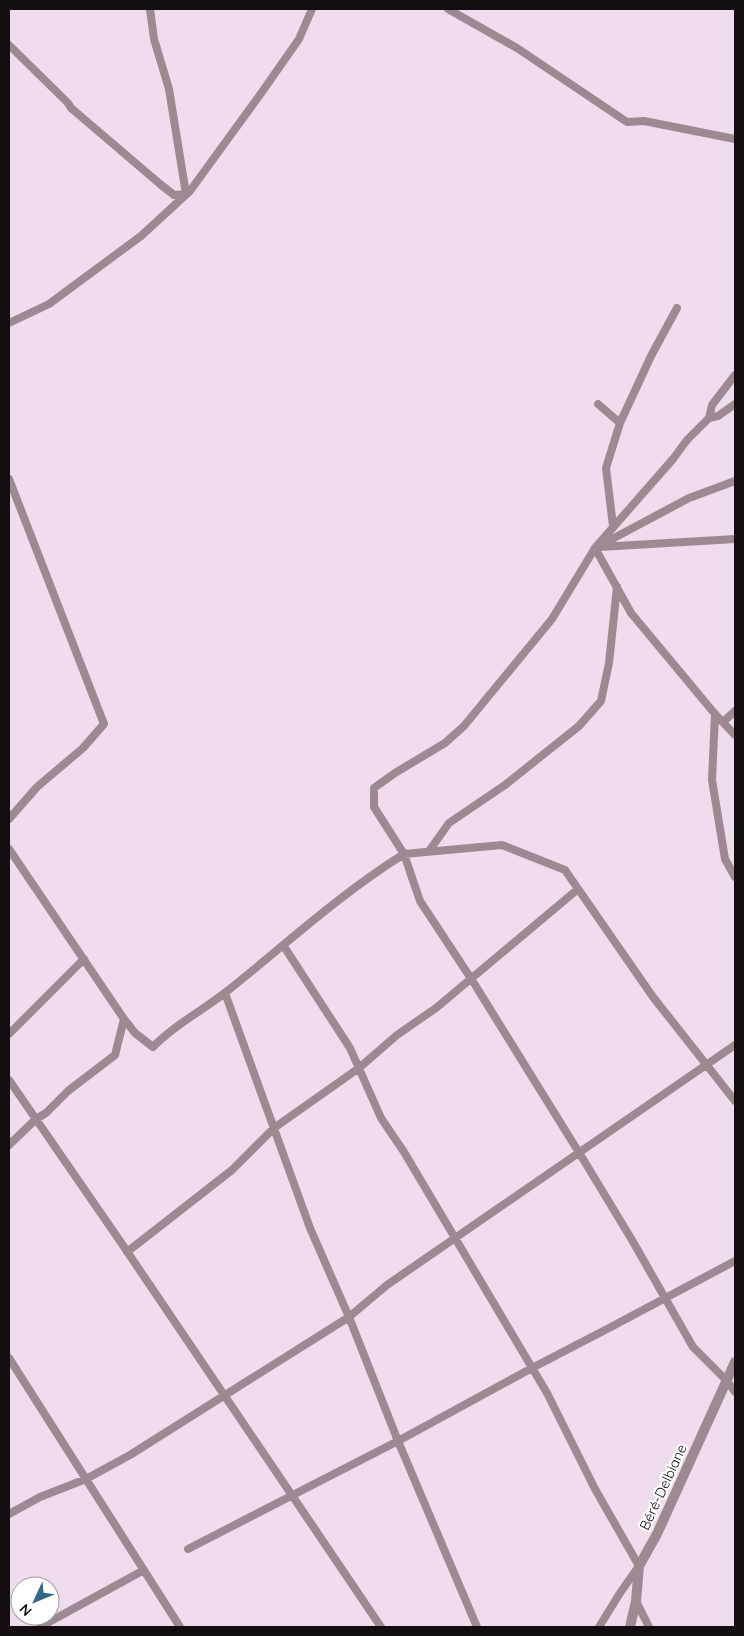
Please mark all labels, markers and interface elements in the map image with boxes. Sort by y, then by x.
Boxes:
street label: Béré-Delbiane [635,1441,691,1533]
north arrow [10,1576,60,1626]
text: N [16,1600,36,1620]

